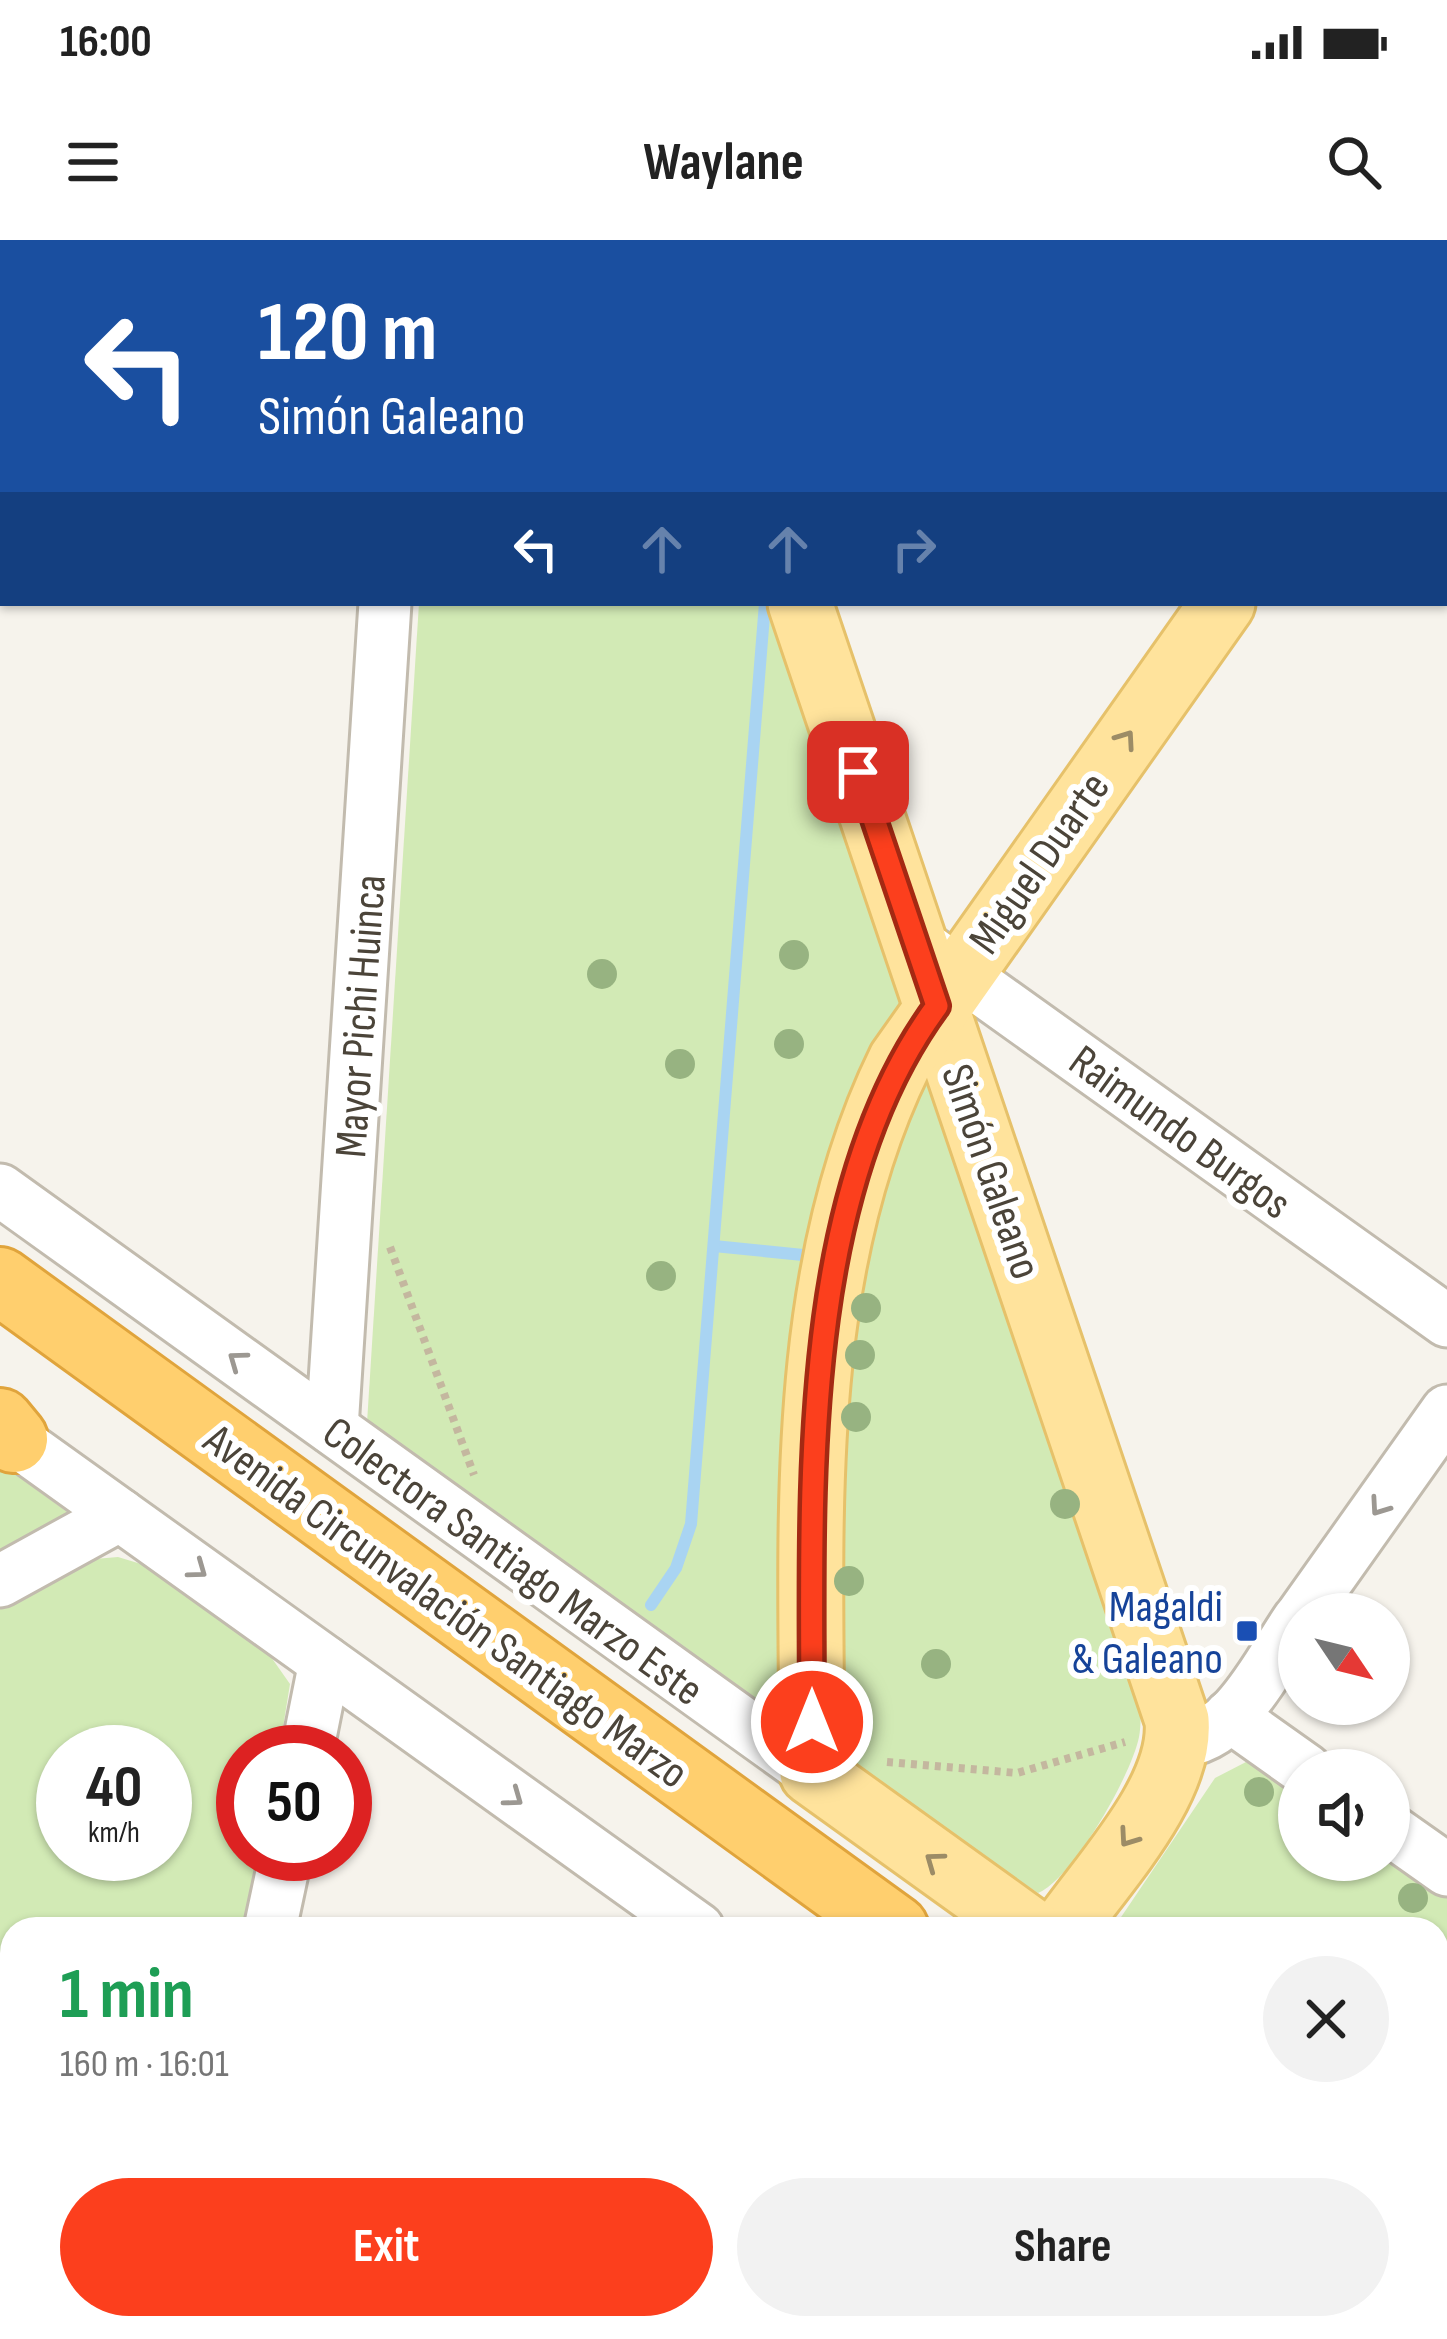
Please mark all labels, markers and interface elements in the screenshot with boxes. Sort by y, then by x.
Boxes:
text: 16:00 [60,15,152,70]
icon: menu [60,129,126,195]
icon: search [1321,129,1387,195]
text: Waylane [643,130,804,195]
text: 120 m [258,283,437,384]
icon: left [60,288,216,444]
text: Simón Galeano [258,385,525,450]
icon: left [503,516,569,582]
icon: ahead [629,516,695,582]
icon: ahead [755,516,821,582]
icon: right [881,516,947,582]
pin [807,721,909,823]
one-way arrow [1112,730,1134,752]
icon: arrive [825,739,891,805]
street label: Miguel Duarte [958,762,1122,965]
street label: Mayor Pichi Huinca [324,873,399,1160]
street label: Raimundo Burgos [1058,1034,1301,1232]
street label: Simón Galeano [928,1057,1053,1286]
one-way arrow [228,1352,250,1374]
street label: Colectora Santiago Marzo Este [312,1406,713,1718]
street label: Avenida Circunvalación Santiago Marzo [192,1412,698,1801]
one-way arrow [1371,1493,1393,1515]
one-way arrow [185,1556,207,1578]
place label: Magaldi & Galeano [1072,1580,1223,1687]
north arrow [1278,1593,1410,1725]
map controls [1278,1593,1410,1881]
marker: Magaldi & Galeano [1234,1618,1260,1644]
position arrow [749,1659,875,1785]
speed limit sign: 50 [216,1725,372,1881]
button: sound [1278,1749,1410,1881]
text: 40 [86,1752,142,1824]
one-way arrow [501,1783,523,1805]
text: km/h [88,1815,140,1851]
one-way arrow [1120,1824,1142,1846]
one-way arrow [925,1853,947,1875]
text: 1 min [60,1952,194,2039]
button: close [1263,1956,1389,2082]
text: 160 m · 16:01 [60,2041,229,2088]
button: Exit [60,2178,713,2316]
button: Share [737,2178,1389,2316]

